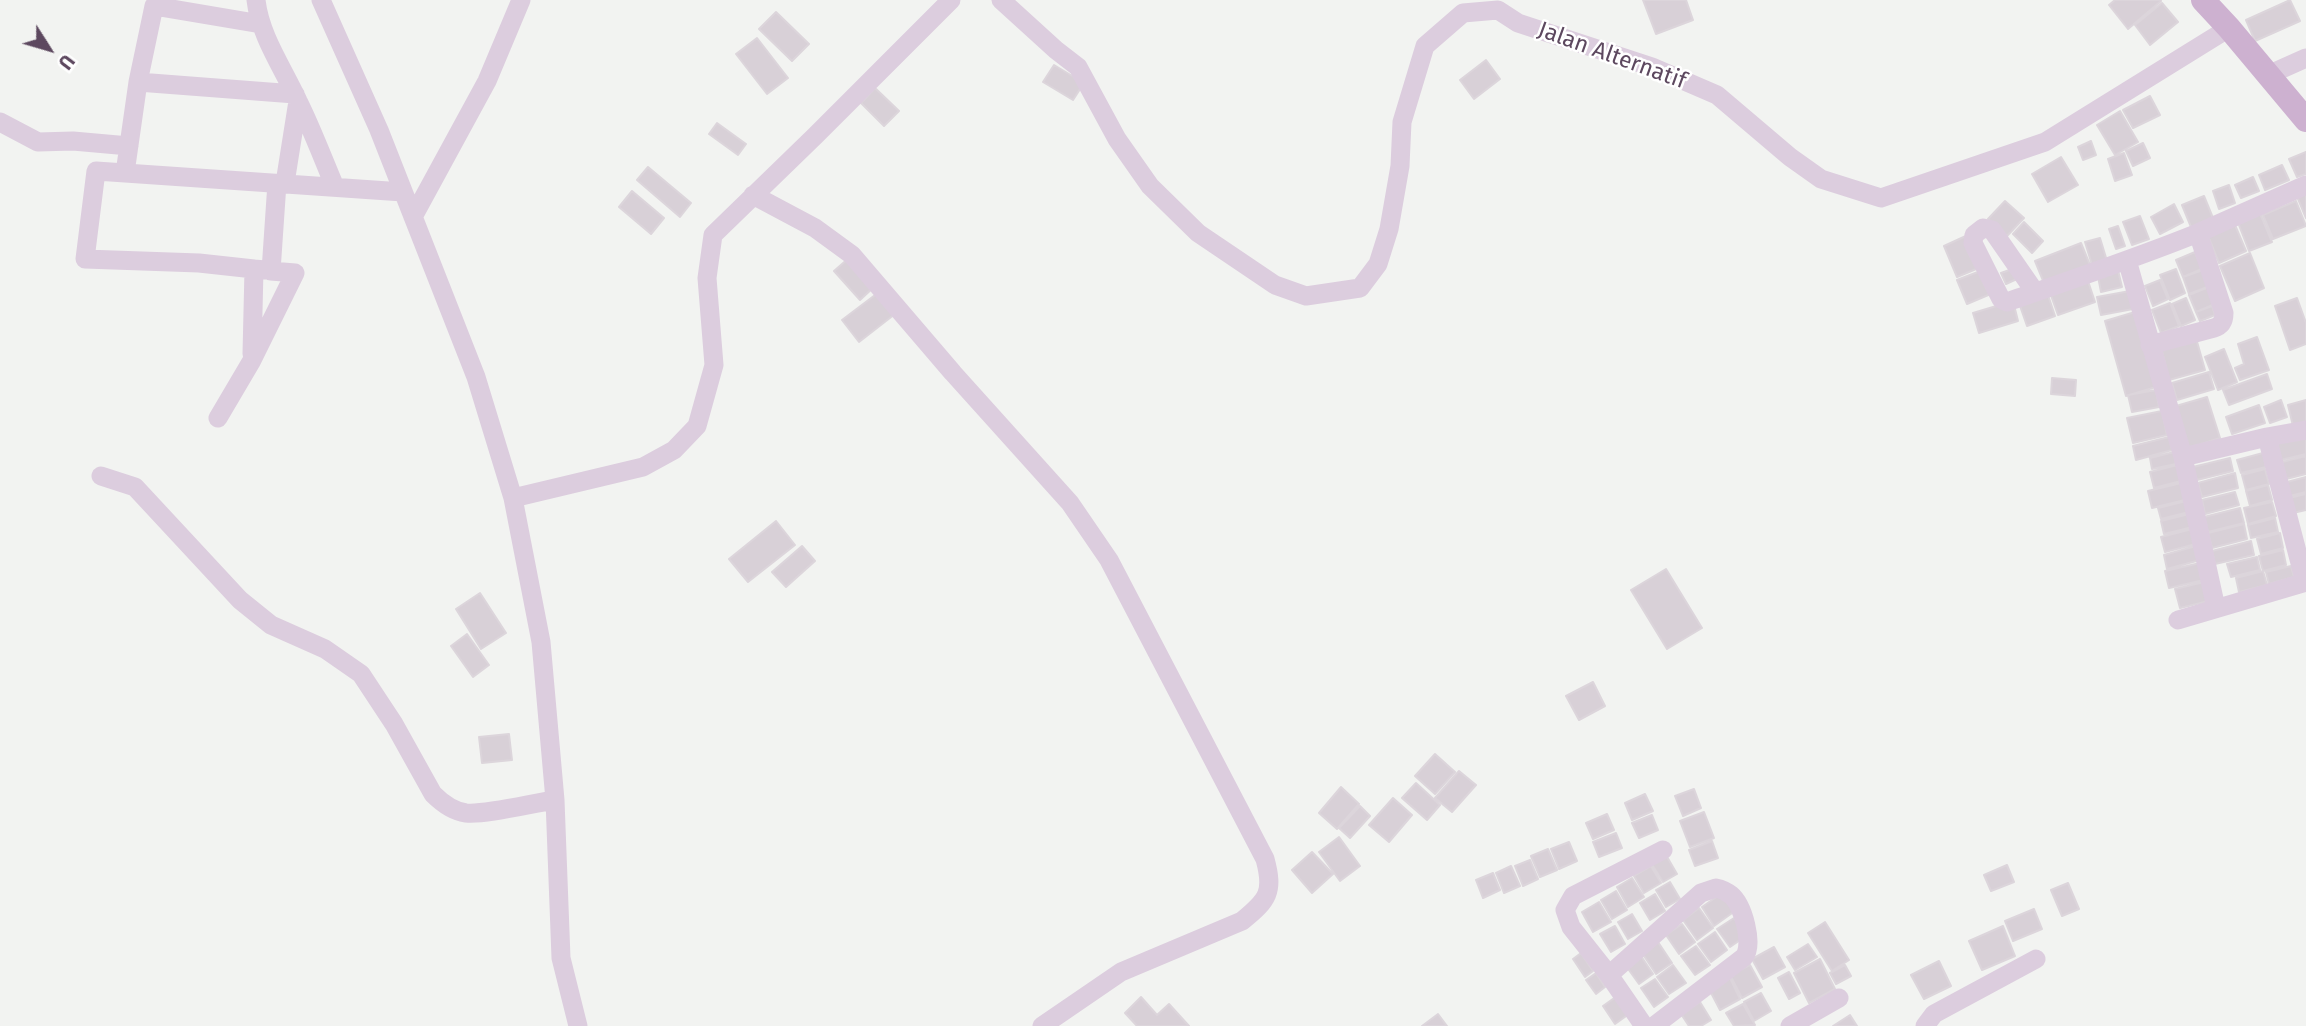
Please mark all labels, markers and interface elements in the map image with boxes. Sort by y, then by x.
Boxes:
north arrow [14,14,84,84]
street label: Jalan Alternatif [1534,16,1690,96]
text: U [53,50,79,74]

